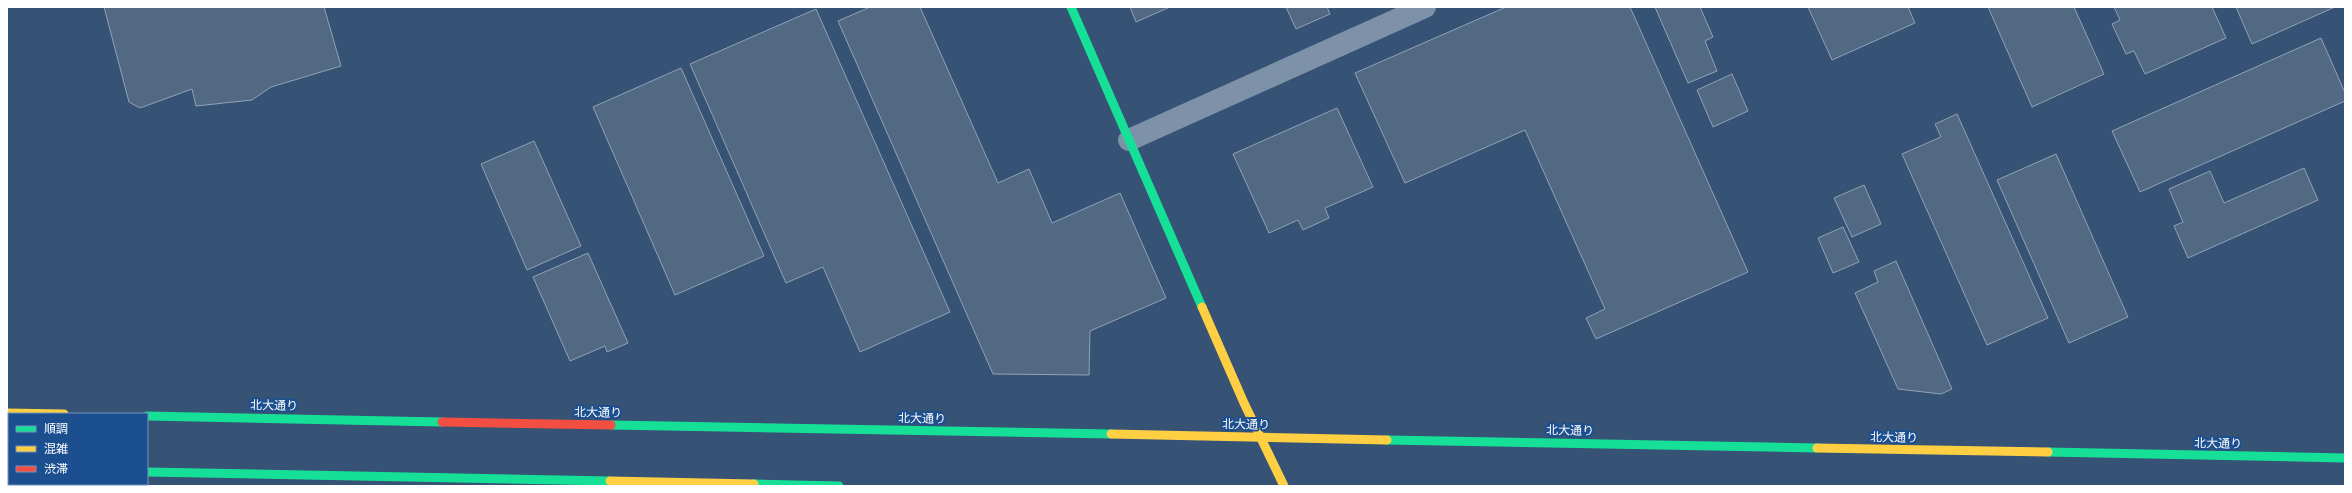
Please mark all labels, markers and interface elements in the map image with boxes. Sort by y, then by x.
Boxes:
street label: 北大通り [250,398,298,414]
street label: 北大通り [574,405,622,421]
street label: 北大通り [898,411,946,427]
legend [8,413,148,485]
street label: 北大通り [1222,417,1270,433]
text: 順調 [44,422,68,437]
street label: 北大通り [1546,423,1594,439]
street label: 北大通り [1870,430,1918,446]
street label: 北大通り [2194,436,2242,452]
text: 混雑 [44,442,68,457]
text: 渋滞 [44,462,68,477]

